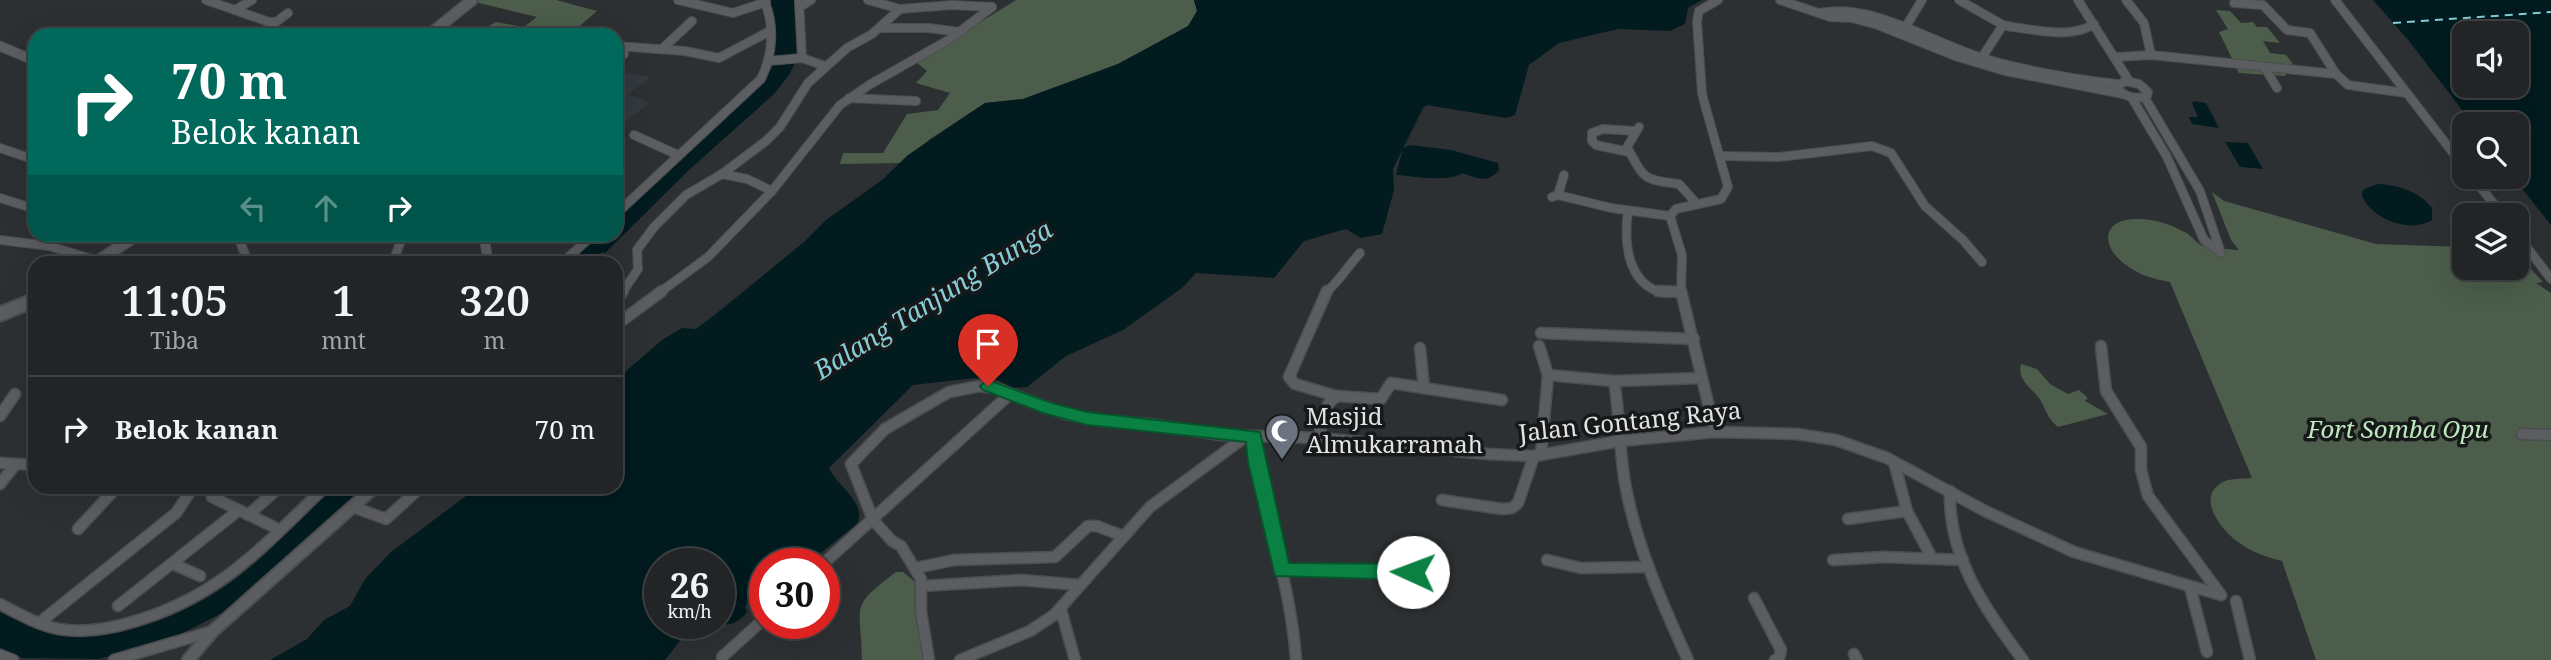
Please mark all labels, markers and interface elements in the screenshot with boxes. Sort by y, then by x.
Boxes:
map controls [2452,21,2529,280]
button: sound [2452,21,2529,98]
text: 70 m [171,47,287,113]
icon: right [56,56,147,147]
text: Belok kanan [171,110,361,153]
button: search [2452,112,2529,189]
icon: left [234,189,272,227]
icon: ahead [307,189,345,227]
icon: right [380,189,418,227]
button: layers [2452,203,2529,280]
water label: Balang Tanjung Bunga [805,211,1059,388]
text: 11:05 [121,271,228,328]
text: 1 [332,271,355,328]
text: 320 [459,271,530,328]
pin [958,314,1018,386]
text: Tiba [150,324,199,356]
text: mnt [321,324,366,356]
text: m [484,324,505,356]
icon: arrive [969,325,1007,363]
street label: Jalan Gontang Raya [1516,392,1743,449]
place label: Masjid Almukarramah [1306,399,1483,460]
icon: right [56,410,94,448]
text: Belok kanan [115,411,278,447]
text: 70 m [535,411,595,447]
mosque icon: Masjid Almukarramah [1263,412,1301,461]
park label: Fort Somba Opu [2306,412,2489,445]
position arrow [1376,535,1450,609]
speed limit sign: 30 [749,548,840,639]
text: 26 [670,561,709,608]
text: km/h [667,599,712,623]

